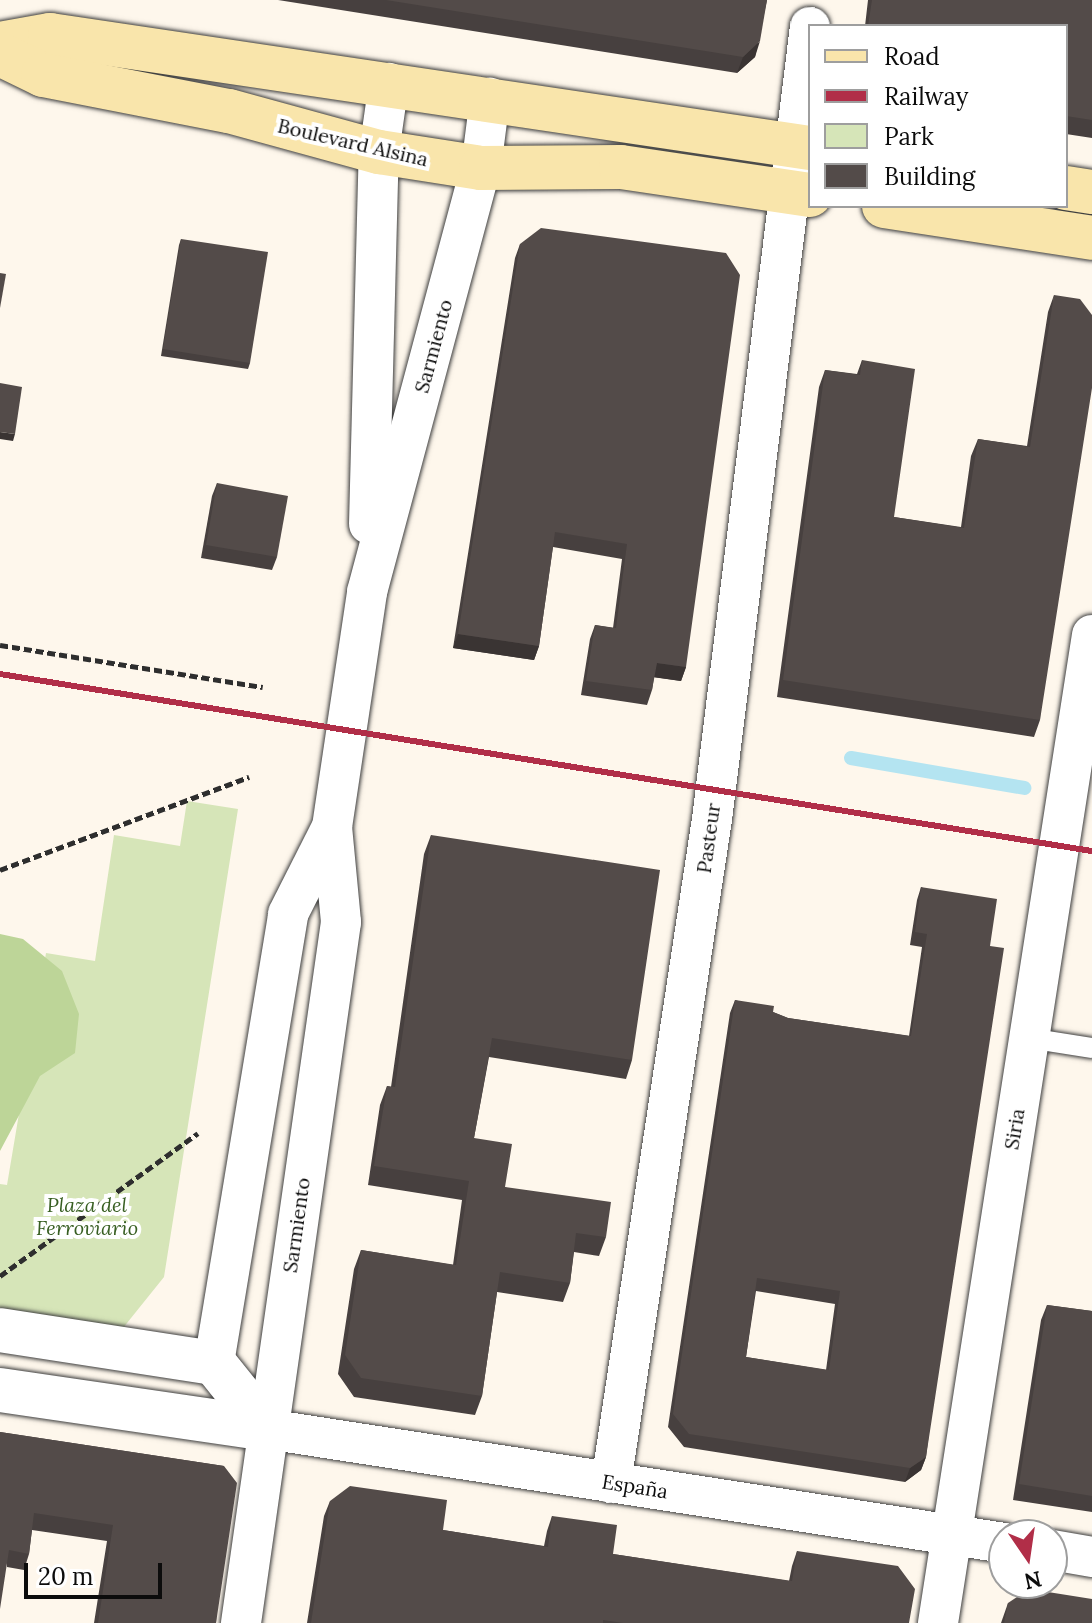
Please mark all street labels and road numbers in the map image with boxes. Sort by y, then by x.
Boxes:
street label: Boulevard Alsina [276,113,430,171]
street label: Sarmiento [409,297,457,395]
street label: Pasteur [691,801,725,875]
street label: Siria [999,1107,1029,1151]
street label: Sarmiento [277,1176,315,1274]
street label: España [600,1469,670,1503]

